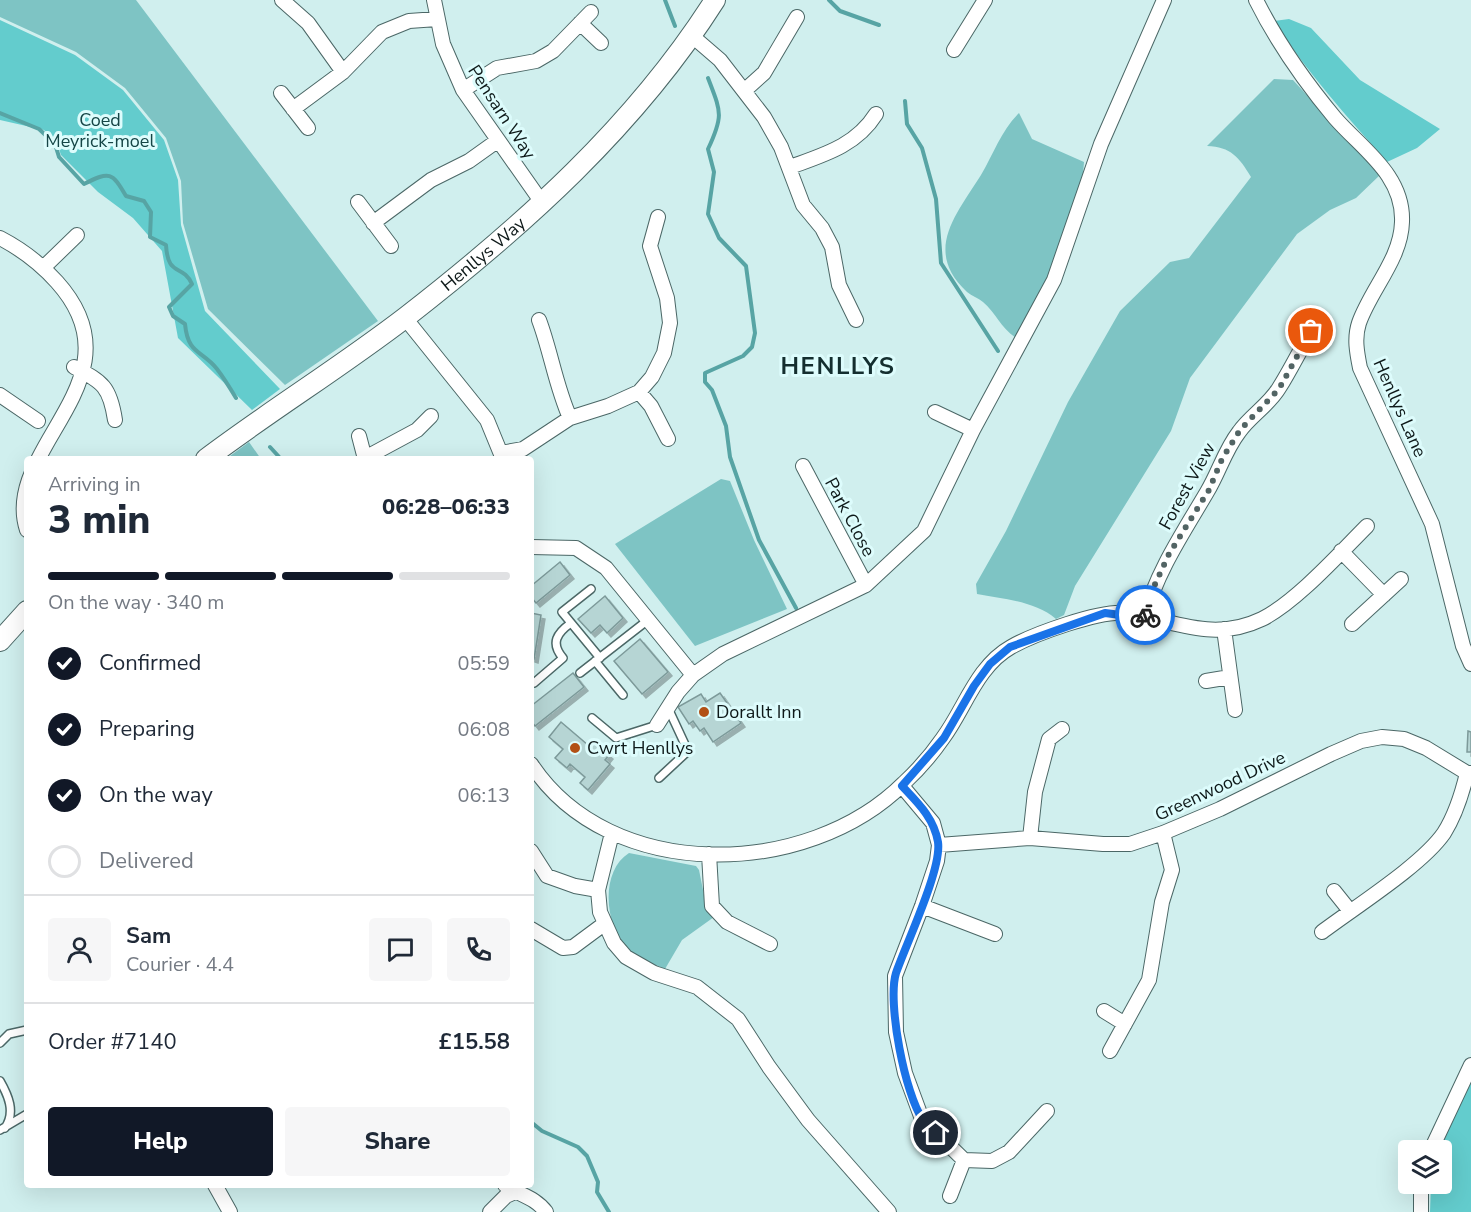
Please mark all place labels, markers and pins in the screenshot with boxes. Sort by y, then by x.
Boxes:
pin [1285,305,1336,356]
place label: Dorallt Inn [716,700,802,724]
marker: Dorallt Inn [697,705,711,719]
place label: Cwrt Henllys [587,736,693,760]
marker: Cwrt Henllys [568,741,582,755]
pin [910,1107,961,1158]

